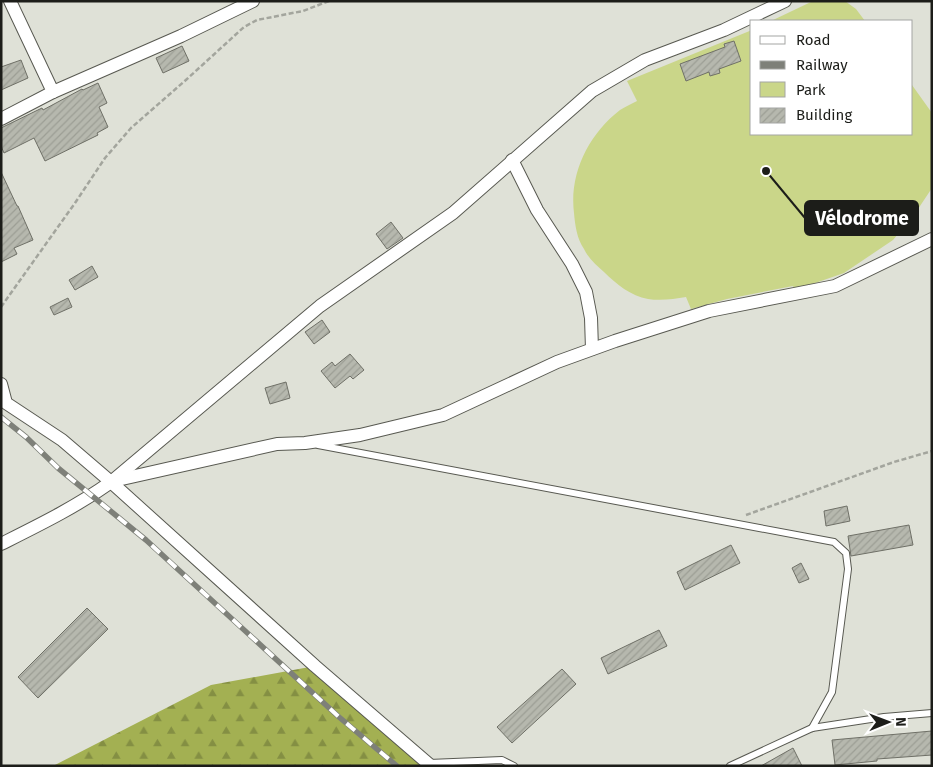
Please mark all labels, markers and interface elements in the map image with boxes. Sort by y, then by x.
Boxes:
legend [750,20,913,135]
text: Road [796,31,831,49]
text: Railway [796,56,848,74]
text: Park [796,81,826,99]
text: Building [796,106,852,124]
callout: Vélodrome [805,201,918,235]
text: Vélodrome [814,207,909,230]
north arrow [863,697,913,747]
text: N [892,717,909,727]

